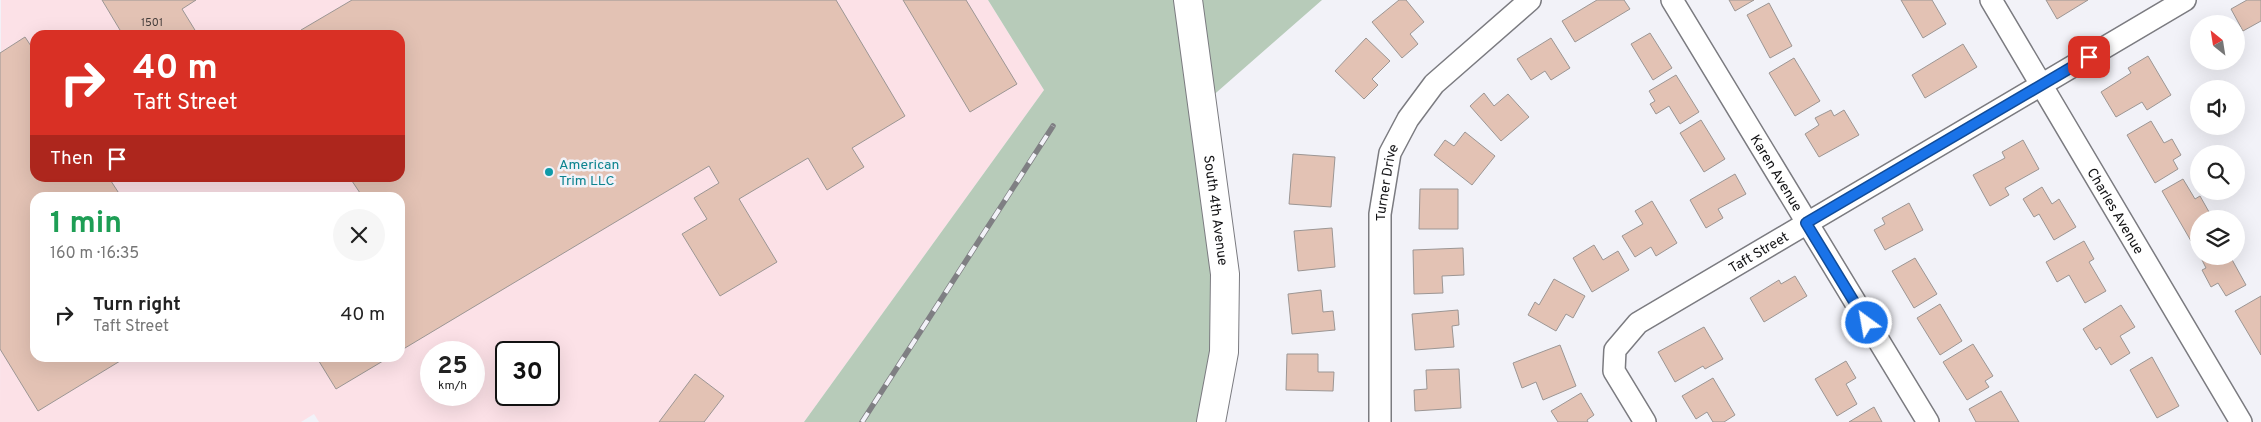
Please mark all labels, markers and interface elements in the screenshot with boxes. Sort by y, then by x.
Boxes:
north arrow [2190,15,2245,70]
map controls [2190,15,2245,265]
house number: 1501 [141,16,163,30]
pin [2068,36,2110,78]
icon: arrive [2075,43,2103,71]
text: 40 m [133,47,218,91]
icon: right [50,50,115,115]
button: sound [2190,80,2245,135]
text: Taft Street [133,90,238,117]
street label: Karen Avenue [1746,132,1805,215]
street label: Turner Drive [1373,141,1403,221]
icon: arrive [103,145,131,173]
button: search [2190,145,2245,200]
text: Then [50,147,93,171]
street label: South 4th Avenue [1199,154,1231,267]
place label: American Trim LLC [559,157,619,190]
street label: Charles Avenue [2082,165,2147,258]
marker: American Trim LLC [543,166,555,178]
text: 1 min [50,206,122,243]
button: close [333,209,385,261]
button: layers [2190,210,2245,265]
street label: Taft Street [1726,229,1792,277]
text: 160 m · 16:35 [50,244,139,264]
text: Turn right [93,293,181,317]
position arrow [1840,296,1892,348]
icon: right [50,301,78,329]
text: 40 m [340,303,385,327]
text: Taft Street [93,317,169,337]
speed limit sign: 30 [495,341,560,406]
text: 25 [437,351,468,383]
text: km/h [438,378,467,394]

